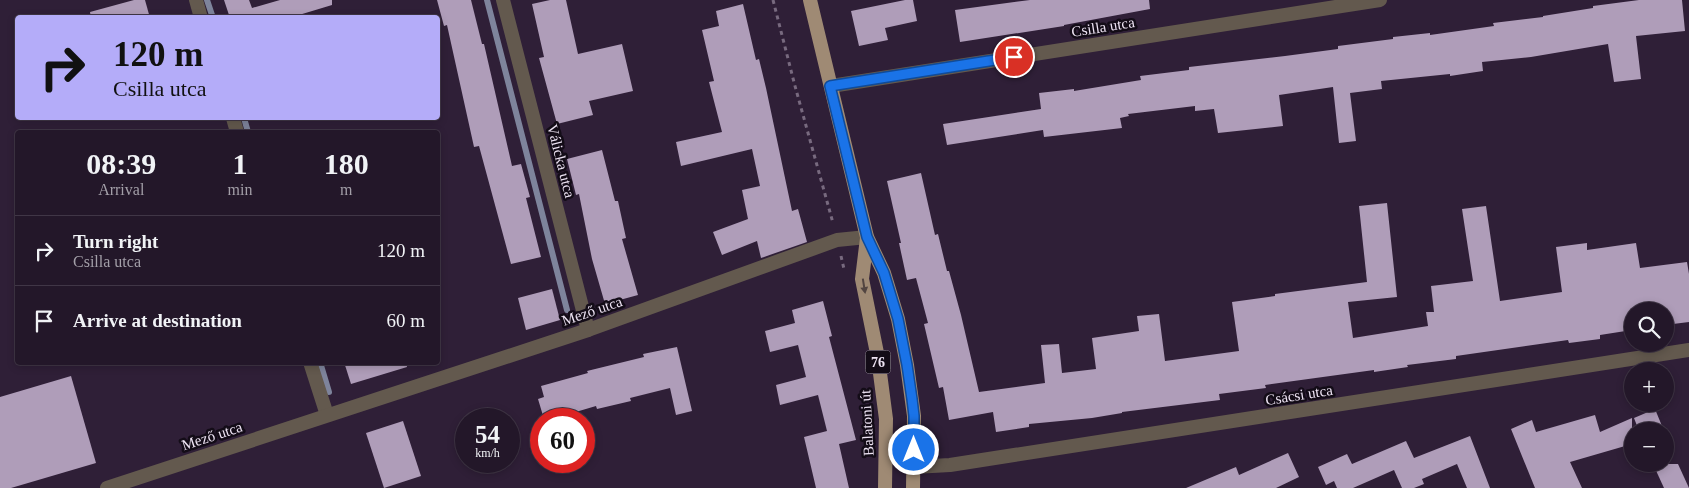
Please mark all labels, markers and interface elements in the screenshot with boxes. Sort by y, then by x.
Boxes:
street label: Csilla utca [1070,14,1136,40]
icon: right [30,35,95,100]
text: 120 m [113,35,203,74]
pin [993,36,1035,78]
icon: arrive [1000,43,1028,71]
text: Csilla utca [113,76,206,101]
street label: Válicka utca [544,122,578,200]
text: 08:39 [86,147,156,180]
text: 1 [232,147,247,180]
text: 180 [324,147,369,180]
text: Arrival [98,181,144,198]
text: min [228,181,252,198]
text: m [340,181,352,198]
text: Turn right [73,231,158,252]
icon: right [30,237,58,265]
text: 120 m [377,240,425,261]
text: Csilla utca [73,253,141,270]
one-way arrow [860,278,868,294]
street label: Mező utca [560,293,625,329]
map controls [1624,302,1674,472]
button: search [1624,302,1674,352]
icon: arrive [30,307,58,335]
text: Arrive at destination [73,310,242,331]
text: 60 m [386,310,425,331]
road number: 76 [866,351,890,374]
button: + [1624,362,1674,412]
street label: Csácsi utca [1264,382,1334,408]
street label: Balatoni út [857,389,877,456]
speed limit sign: 60 [530,408,595,473]
street label: Mező utca [180,419,245,453]
text: 54 [475,421,500,448]
button: − [1624,422,1674,472]
position arrow [887,423,939,475]
text: km/h [475,446,500,460]

